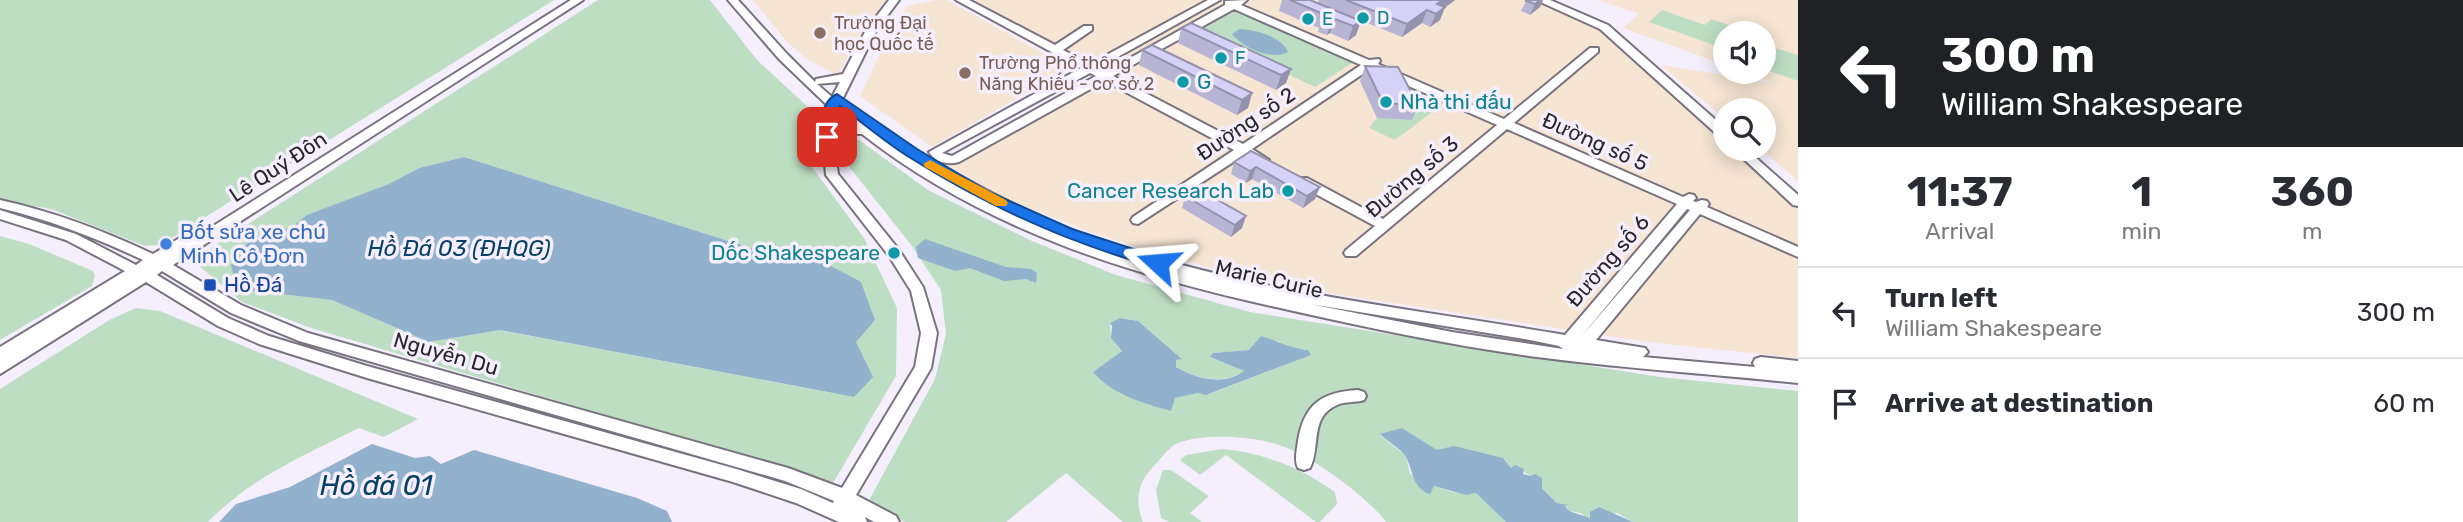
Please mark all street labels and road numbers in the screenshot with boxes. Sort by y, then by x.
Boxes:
street label: Đường số 2 [1192,82,1300,166]
street label: Đường số 5 [1538,107,1652,176]
street label: Lê Quý Đôn [224,126,331,207]
street label: Đường số 3 [1360,131,1463,223]
street label: Đường số 6 [1561,210,1654,312]
street label: Marie Curie [1213,254,1325,303]
street label: Nguyễn Du [391,327,501,380]

